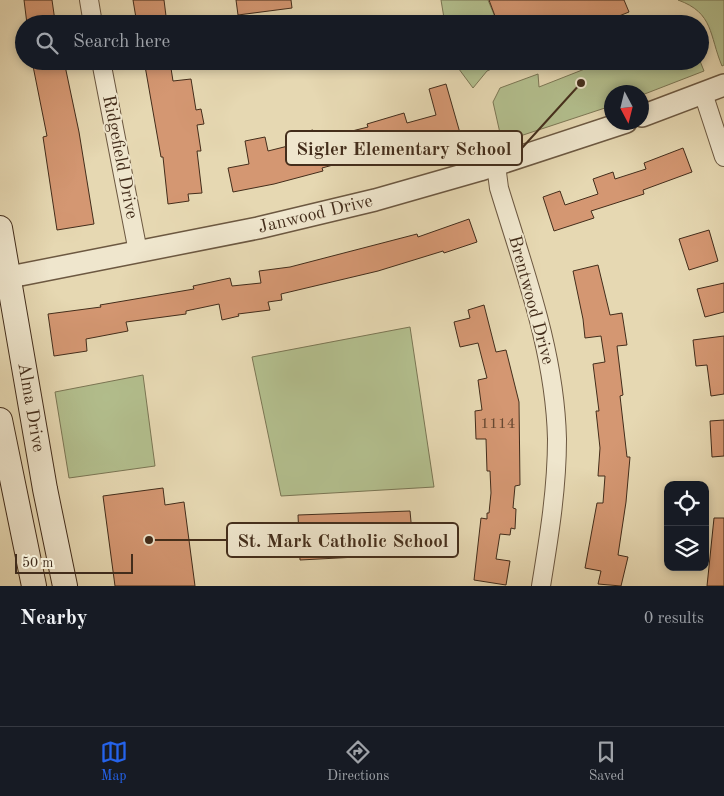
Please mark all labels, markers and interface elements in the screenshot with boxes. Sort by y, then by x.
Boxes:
search box [15,15,709,70]
icon: search [33,29,61,57]
text: Search here [73,33,170,52]
north arrow [604,85,649,130]
street label: Ridgefield Drive [99,94,141,220]
callout: Sigler Elementary School [286,131,522,165]
text: Sigler Elementary School [296,141,512,160]
street label: Janwood Drive [256,192,374,237]
street label: Brentwood Drive [505,234,557,366]
street label: Alma Drive [14,361,47,453]
house number: 1114 [481,417,515,432]
map controls [664,481,709,571]
button: locate [664,481,709,526]
callout: St. Mark Catholic School [227,523,458,557]
button: layers [664,526,709,571]
text: St. Mark Catholic School [237,533,449,552]
scale bar [15,551,132,574]
text: 50 m [22,556,53,570]
text: Nearby [20,608,88,629]
text: 0 results [644,611,704,627]
tab: Map [100,738,128,785]
tab: Directions [327,738,389,785]
tab: Saved [589,738,624,785]

